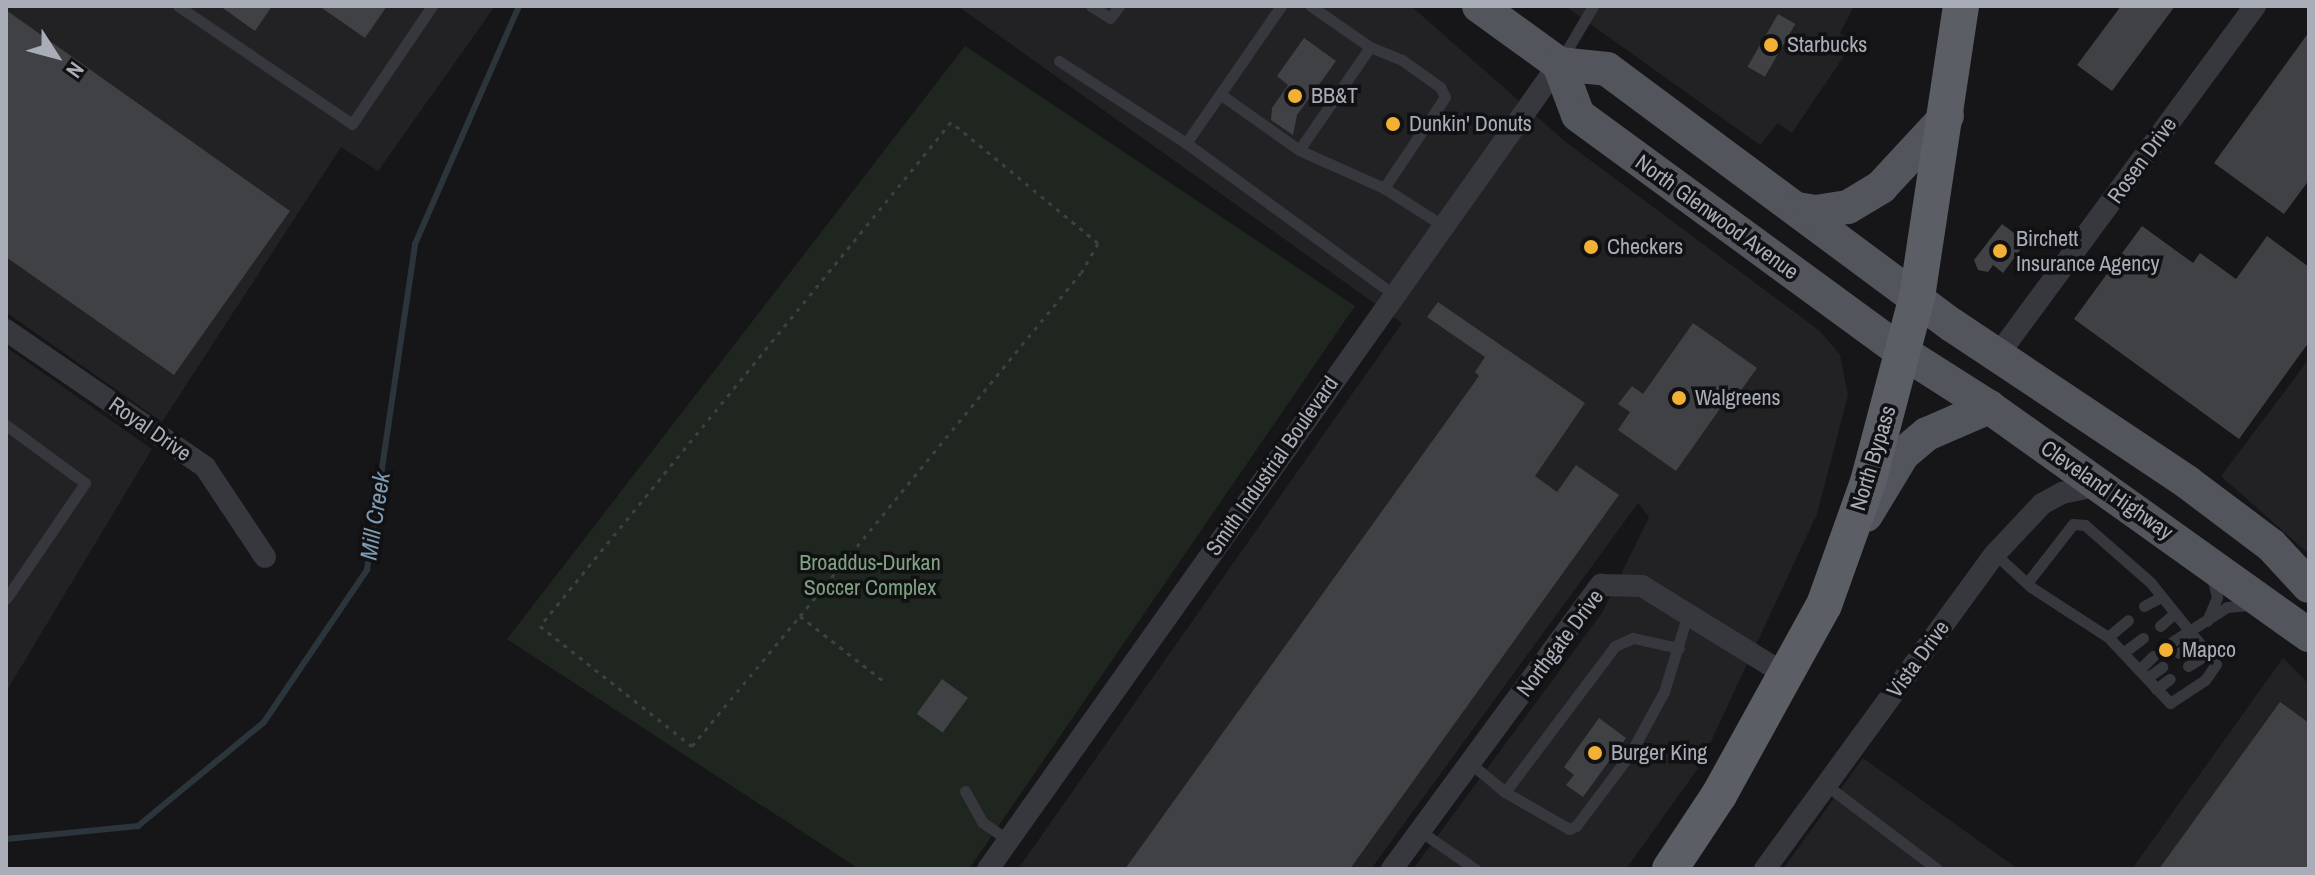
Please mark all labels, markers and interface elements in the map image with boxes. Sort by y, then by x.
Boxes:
north arrow [16,16,96,96]
place label: Starbucks [1787,32,1867,58]
marker: Starbucks [1762,36,1780,54]
text: N [59,56,91,84]
place label: BB&T [1311,83,1358,109]
marker: BB&T [1286,87,1304,105]
place label: Dunkin' Donuts [1409,111,1532,137]
street label: Rosen Drive [2102,112,2182,208]
marker: Dunkin' Donuts [1384,115,1402,133]
street label: North Glenwood Avenue [1630,149,1804,285]
place label: Birchett Insurance Agency [2016,225,2160,276]
place label: Checkers [1607,234,1683,260]
marker: Checkers [1582,238,1600,256]
marker: Birchett Insurance Agency [1991,242,2009,260]
street label: Smith Industrial Boulevard [1200,371,1344,561]
place label: Walgreens [1695,385,1781,411]
marker: Walgreens [1670,389,1688,407]
street label: Royal Drive [104,391,196,467]
street label: North Bypass [1845,402,1901,514]
street label: Cleveland Highway [2036,435,2178,545]
water label: Mill Creek [354,470,396,562]
park label: Broaddus-Durkan Soccer Complex [799,549,941,600]
street label: Northgate Drive [1511,584,1609,702]
street label: Vista Drive [1881,615,1955,703]
place label: Mapco [2182,637,2236,663]
marker: Mapco [2157,641,2175,659]
place label: Burger King [1611,740,1707,766]
marker: Burger King [1586,744,1604,762]

